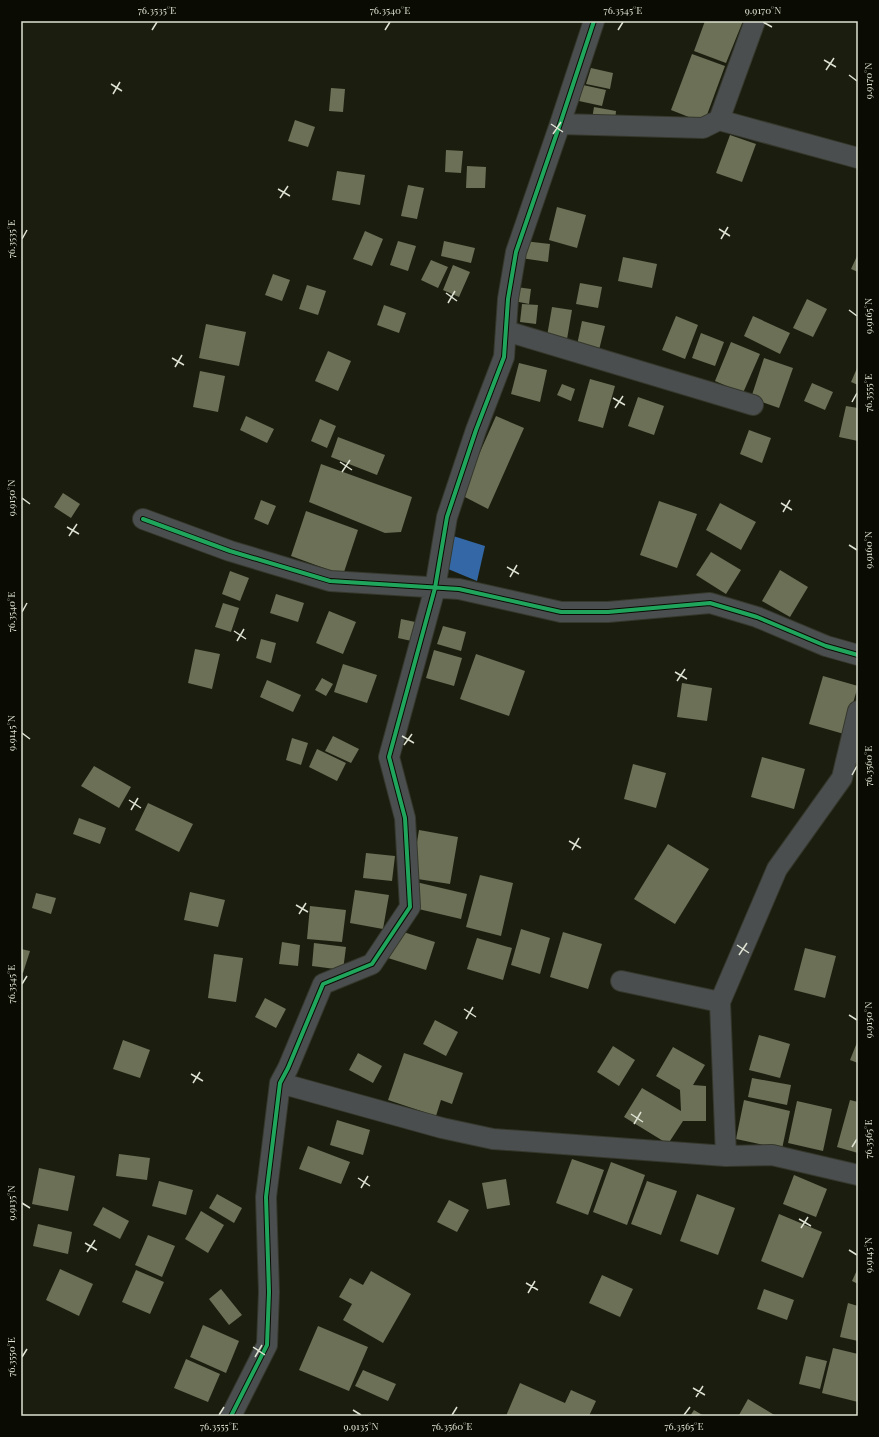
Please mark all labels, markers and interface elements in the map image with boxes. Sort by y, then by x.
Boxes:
text: 76.3535°E [138,3,176,17]
text: 76.3540°E [370,3,410,17]
text: 76.3545°E [604,3,642,17]
text: 9.9170°N [745,3,781,17]
text: 9.9170°N [861,63,875,99]
text: 76.3535°E [4,220,18,258]
text: 9.9165°N [861,298,875,334]
text: 76.3555°E [861,374,875,412]
text: 9.9150°N [4,480,18,516]
text: 9.9160°N [861,531,875,569]
text: 76.3540°E [4,592,18,632]
text: 9.9145°N [4,715,18,751]
text: 76.3560°E [861,746,875,786]
text: 76.3545°E [4,965,18,1003]
text: 9.9150°N [861,1002,875,1038]
text: 76.3565°E [861,1119,875,1159]
text: 9.9135°N [4,1185,18,1221]
text: 9.9145°N [861,1237,875,1273]
text: 76.3550°E [4,1337,18,1377]
text: 76.3555°E [200,1419,238,1433]
text: 9.9135°N [343,1419,379,1433]
text: 76.3560°E [432,1419,472,1433]
text: 76.3565°E [664,1419,704,1433]

